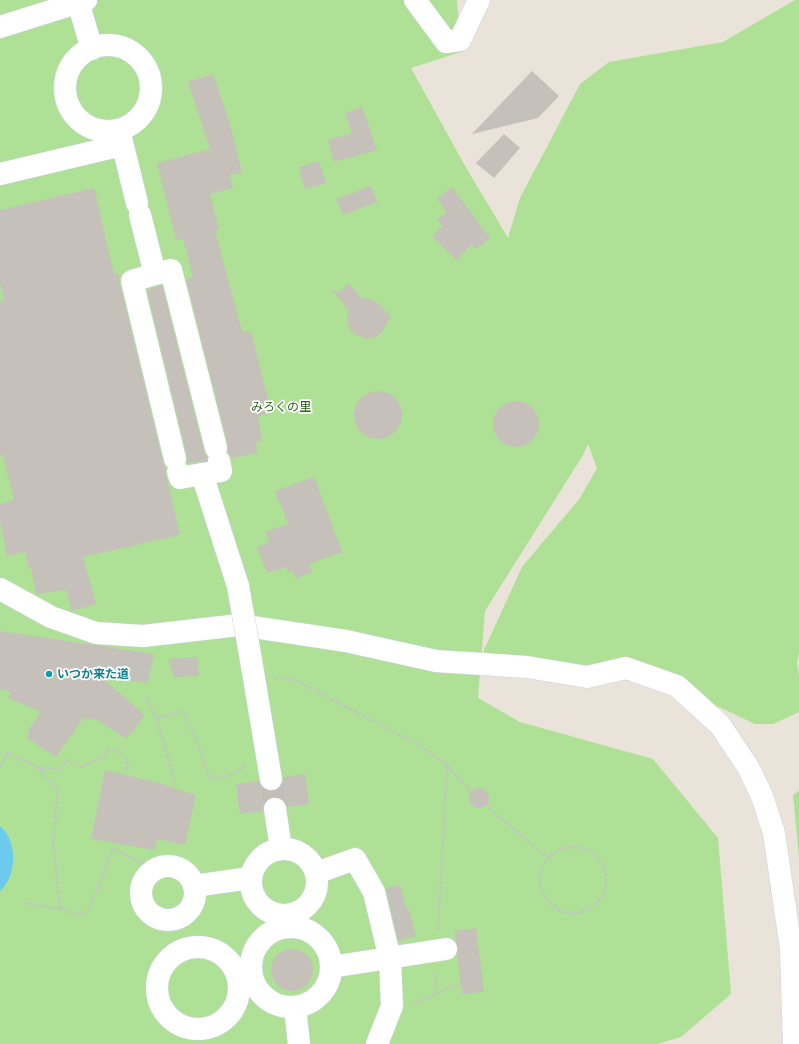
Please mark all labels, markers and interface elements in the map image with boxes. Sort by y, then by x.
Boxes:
park label: みろくの里 [251,400,311,414]
place label: いつか来た道 [57,667,129,681]
marker: いつか来た道 [44,669,54,679]

